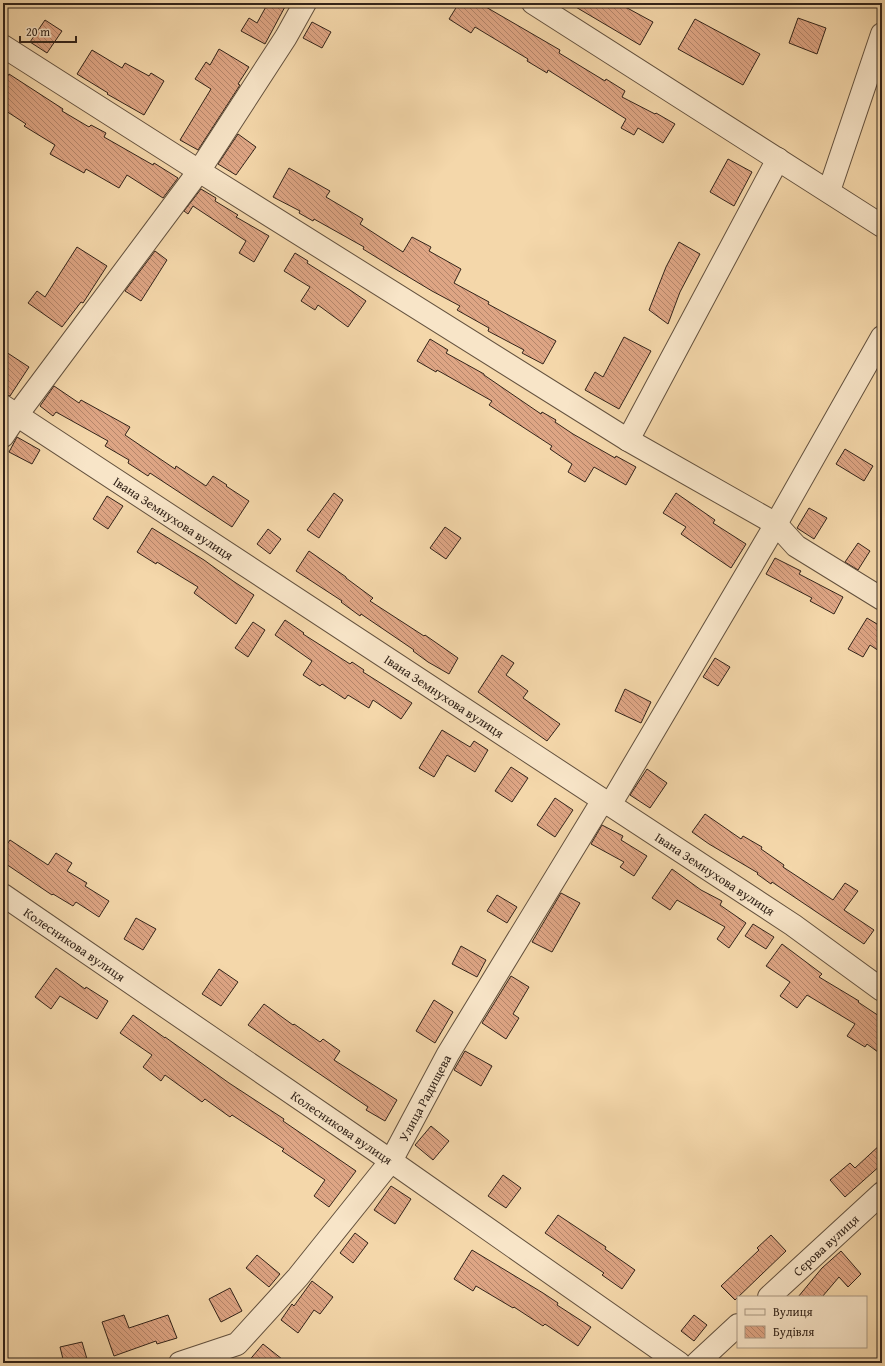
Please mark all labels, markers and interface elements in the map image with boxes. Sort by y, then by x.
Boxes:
scale bar [20,18,76,44]
text: 20 m [26,23,50,40]
street label: Івана Земнухова вулиця [110,472,238,565]
street label: Івана Земнухова вулиця [381,650,508,743]
street label: Івана Земнухова вулиця [651,827,779,920]
street label: Колесникова вулиця [20,903,130,986]
street label: Улица Радищева [394,1050,456,1145]
street label: Колесникова вулиця [287,1086,397,1169]
street label: Сєрова вулиця [788,1209,863,1280]
legend [737,1296,867,1348]
text: Вулиця [773,1303,813,1320]
text: Будівля [773,1323,814,1340]

